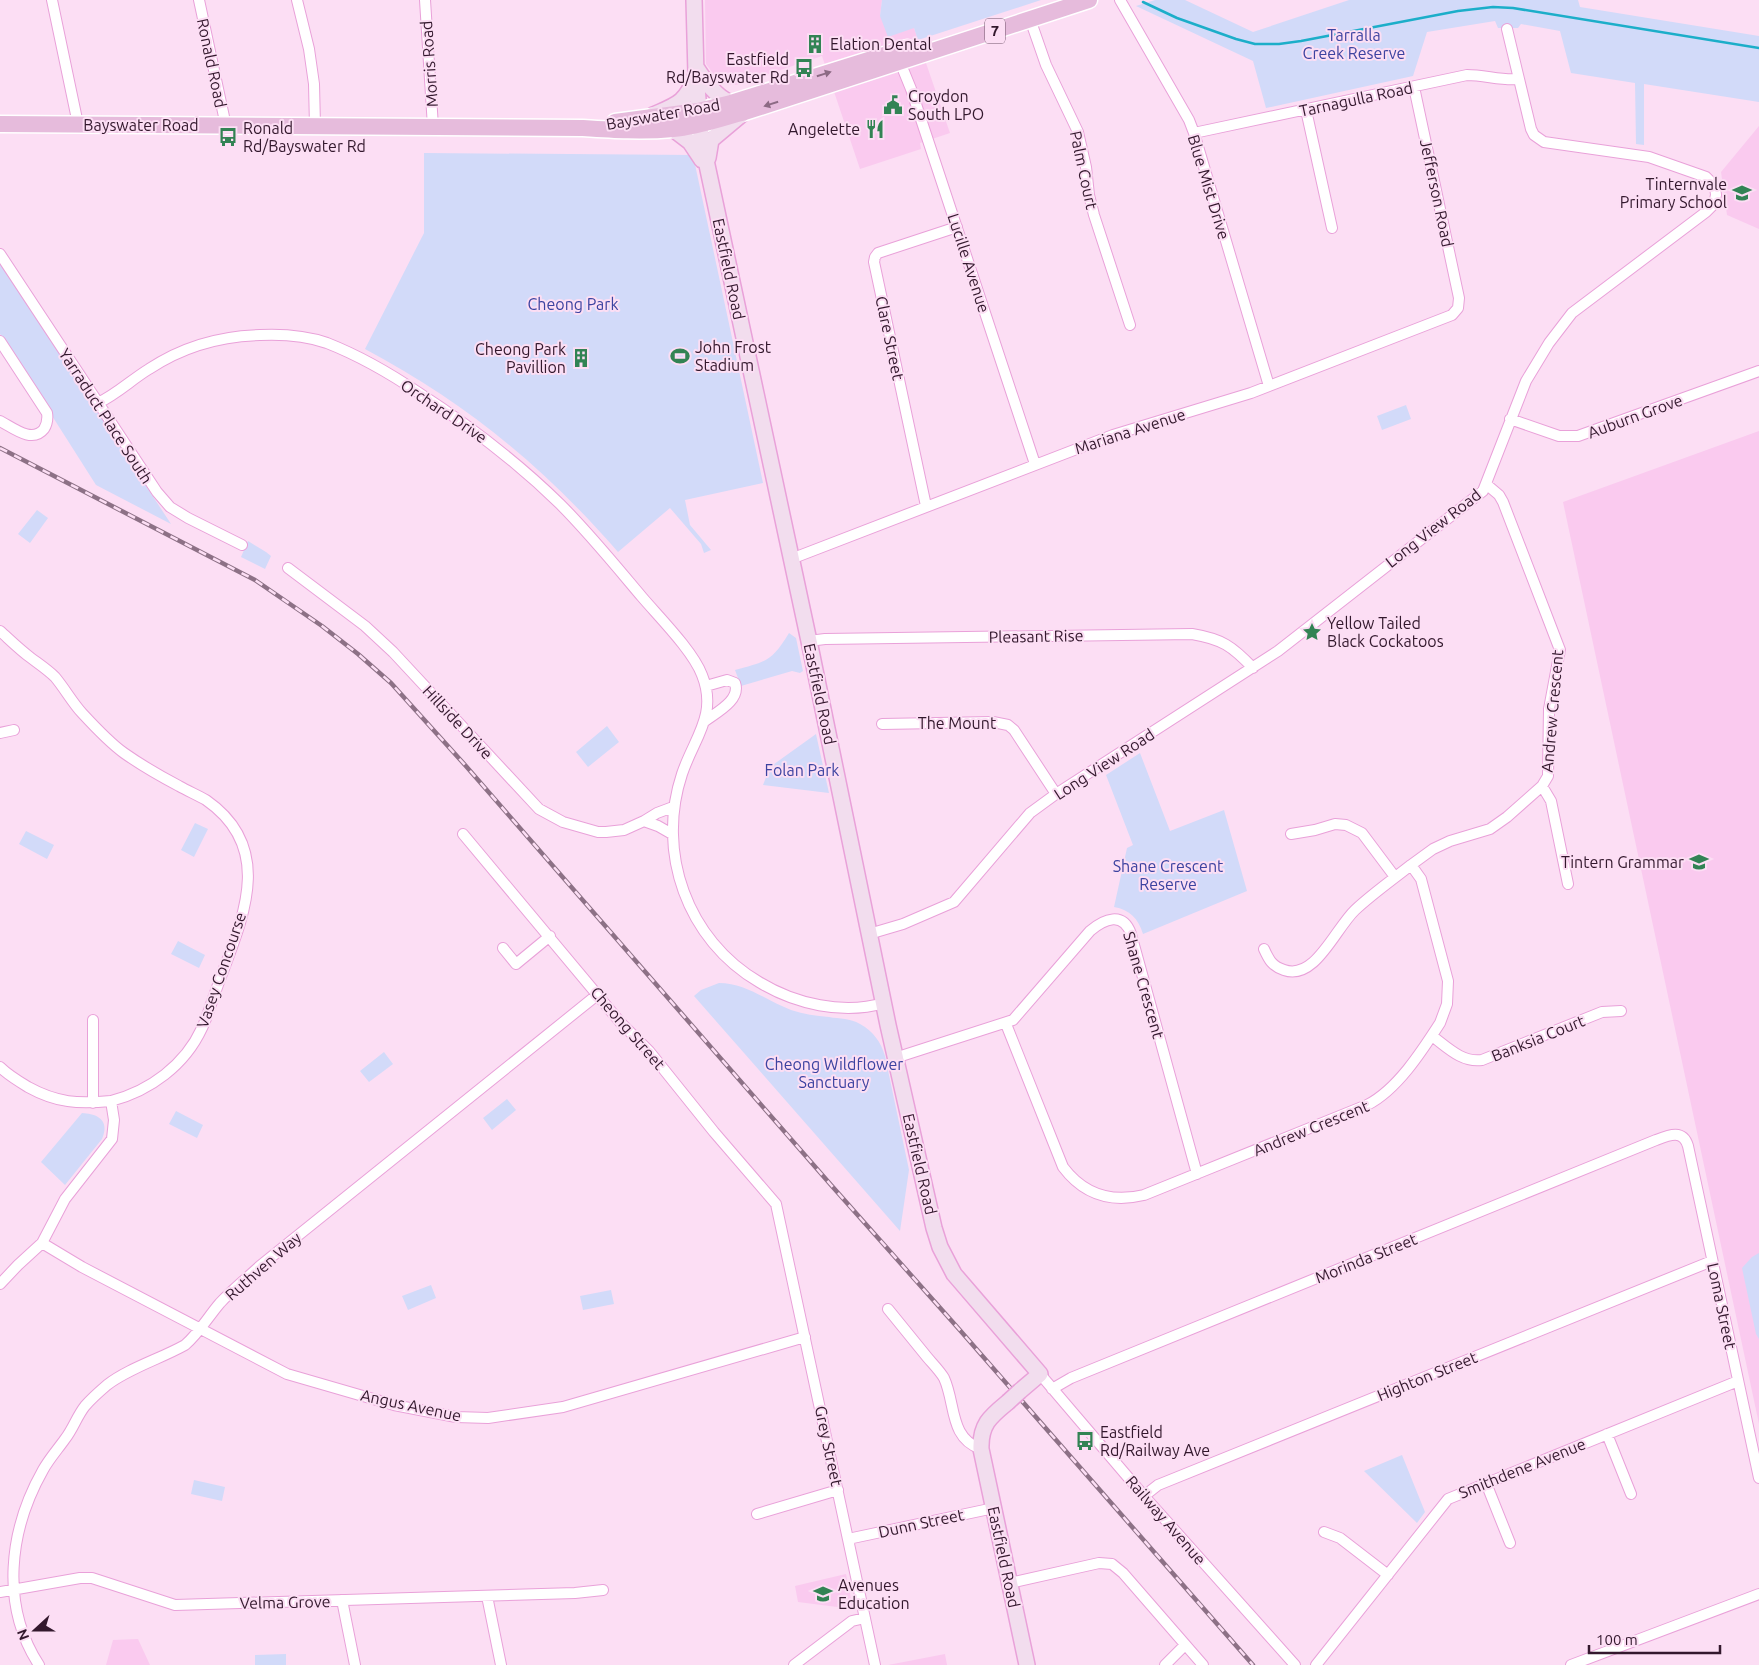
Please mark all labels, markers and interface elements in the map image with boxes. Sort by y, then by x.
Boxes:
street label: Ronald Road [194,17,230,109]
road number: 7 [985,18,1005,44]
street label: Morris Road [417,20,441,108]
park label: Tarralla Creek Reserve [1303,26,1405,62]
building icon: Elation Dental [804,33,826,55]
place label: Elation Dental [830,35,932,53]
place label: Eastfield Rd/Bayswater Rd [666,50,789,86]
bus stop icon: Eastfield Rd/Bayswater Rd [793,57,815,79]
one-way arrow [816,70,831,77]
street label: Tarnagulla Road [1298,78,1414,120]
place label: Croydon South LPO [908,87,984,123]
public building icon: Croydon South LPO [882,94,904,116]
street label: Bayswater Road [605,95,721,133]
one-way arrow [763,100,778,108]
street label: Bayswater Road [83,116,199,134]
restaurant icon: Angelette [864,118,886,140]
place label: Ronald Rd/Bayswater Rd [243,119,366,155]
place label: Angelette [788,120,860,138]
bus stop icon: Ronald Rd/Bayswater Rd [217,126,239,148]
street label: Palm Court [1067,129,1101,212]
street label: Blue Mist Drive [1185,132,1233,242]
street label: Jefferson Road [1417,137,1457,249]
place label: Tinternvale Primary School [1620,175,1727,211]
school or university icon: Tinternvale Primary School [1731,182,1753,204]
street label: Lucille Avenue [944,211,994,315]
street label: Eastfield Road [709,217,749,321]
street label: Clare Street [872,294,908,382]
park label: Cheong Park [528,295,618,313]
place label: John Frost Stadium [695,338,772,374]
place label: Cheong Park Pavillion [475,340,566,376]
street label: Yarraduct Place South [56,345,156,487]
sports icon: John Frost Stadium [669,345,691,367]
building icon: Cheong Park Pavillion [570,347,592,369]
street label: Orchard Drive [397,376,491,446]
street label: Auburn Grove [1585,391,1685,441]
street label: Mariana Avenue [1072,405,1188,457]
street label: Long View Road [1382,485,1484,571]
place label: Yellow Tailed Black Cockatoos [1327,614,1444,650]
place icon: Yellow Tailed Black Cockatoos [1301,621,1323,643]
street label: Pleasant Rise [988,626,1084,646]
street label: Eastfield Road [800,642,840,746]
street label: Andrew Crescent [1538,648,1566,773]
street label: Hillside Drive [419,682,497,762]
street label: The Mount [918,714,997,732]
street label: Long View Road [1051,725,1157,803]
park label: Folan Park [765,761,839,779]
school or university icon: Tintern Grammar [1688,851,1710,873]
place label: Tintern Grammar [1561,853,1684,871]
park label: Shane Crescent Reserve [1113,857,1224,893]
street label: Vasey Concourse [193,910,249,1030]
street label: Shane Crescent [1120,929,1168,1041]
street label: Cheong Street [587,983,669,1074]
street label: Banksia Court [1489,1011,1588,1065]
park label: Cheong Wildflower Sanctuary [765,1055,903,1091]
street label: Andrew Crescent [1251,1096,1372,1159]
street label: Eastfield Road [900,1112,940,1216]
street label: Ruthven Way [222,1228,305,1304]
street label: Morinda Street [1312,1229,1420,1287]
street label: Loma Street [1704,1261,1740,1352]
street label: Highton Street [1374,1347,1480,1404]
street label: Angus Avenue [359,1386,463,1424]
street label: Grey Street [812,1404,846,1488]
place label: Eastfield Rd/Railway Ave [1100,1423,1210,1459]
bus stop icon: Eastfield Rd/Railway Ave [1074,1430,1096,1452]
street label: Smithdene Avenue [1456,1434,1588,1502]
street label: Railway Avenue [1122,1472,1210,1568]
street label: Dunn Street [877,1505,966,1541]
street label: Eastfield Road [984,1505,1024,1609]
place label: Avenues Education [838,1576,910,1612]
school or university icon: Avenues Education [812,1583,834,1605]
street label: Velma Grove [239,1592,331,1612]
north arrow [10,1605,60,1655]
scale bar [1589,1622,1720,1654]
text: N [14,1627,32,1642]
text: 100 m [1596,1631,1638,1648]

